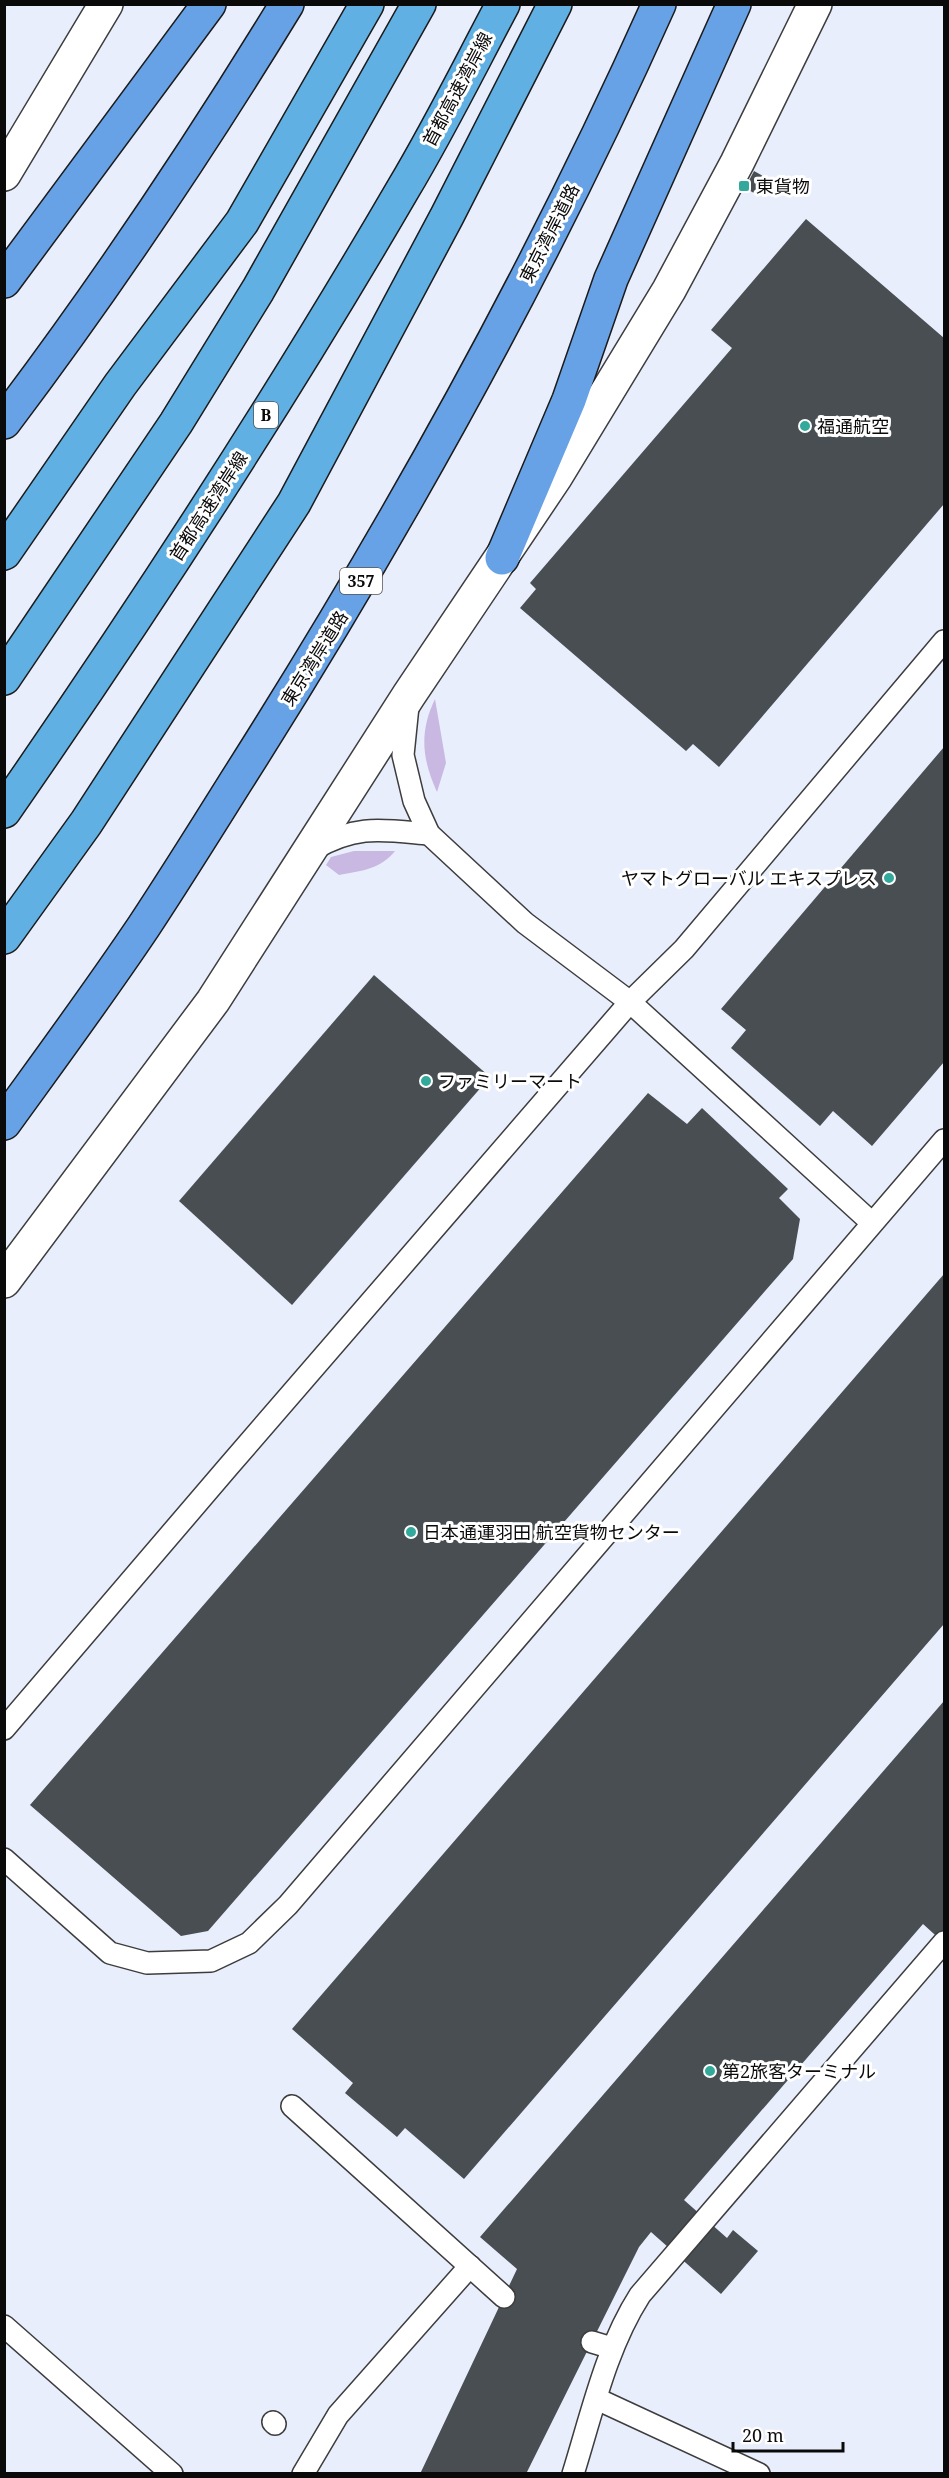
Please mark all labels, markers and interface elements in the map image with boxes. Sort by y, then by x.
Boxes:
street label: 首都高速湾岸線 [417,28,497,150]
place label: 東貨物 [756,174,810,198]
street label: 東京湾岸道路 [514,179,584,287]
marker: 東貨物 [737,179,751,193]
road number: B [254,402,278,428]
place label: 福通航空 [817,414,889,438]
marker: 福通航空 [798,419,812,433]
street label: 首都高速湾岸線 [164,447,252,565]
road number: 357 [340,568,382,594]
street label: 東京湾岸道路 [275,606,353,710]
place label: ヤマトグローバル エキスプレス [621,866,877,890]
marker: ヤマトグローバル エキスプレス [882,871,896,885]
place label: ファミリーマート [438,1069,582,1093]
marker: ファミリーマート [419,1074,433,1088]
place label: 日本通運羽田 航空貨物センター [423,1520,680,1544]
marker: 日本通運羽田 航空貨物センター [404,1525,418,1539]
place label: 第2旅客ターミナル [722,2059,876,2083]
marker: 第2旅客ターミナル [703,2064,717,2078]
scale bar [733,2415,842,2453]
text: 20 m [742,2423,784,2447]

